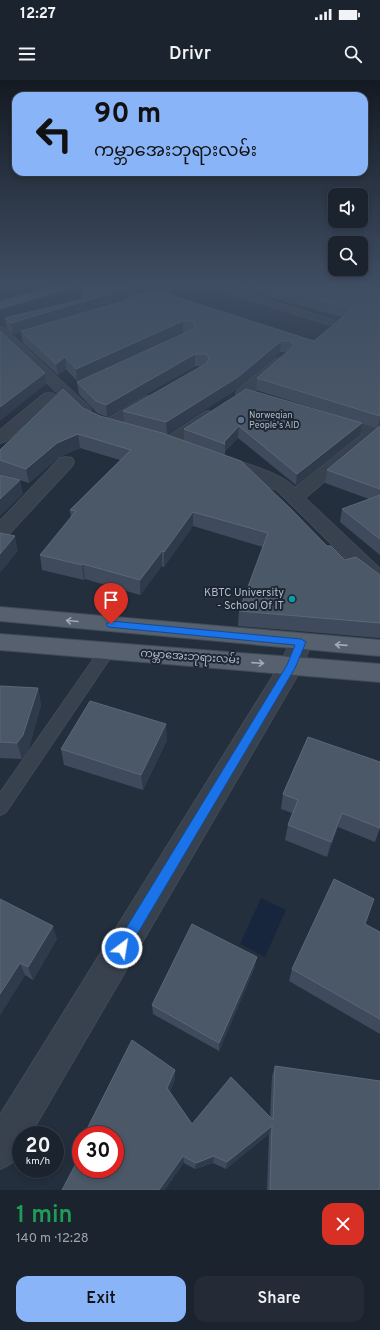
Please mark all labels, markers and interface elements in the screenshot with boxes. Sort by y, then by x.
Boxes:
text: 12:27 [20,5,56,24]
icon: menu [16,43,38,65]
text: Drivr [169,43,211,66]
icon: search [342,43,364,65]
text: 90 m [94,97,161,133]
icon: left [28,108,80,160]
text: ကမ္ဘာအေးဘုရားလမ်း [94,140,257,163]
map controls [328,188,368,276]
button: sound [328,188,368,228]
button: search [328,236,368,276]
place label: Norwegian People's AID [249,410,299,431]
marker: Norwegian People's AID [236,415,246,425]
pin [94,583,128,624]
place label: KBTC University - School Of IT [204,586,284,613]
icon: arrive [100,589,122,611]
marker: KBTC University - School Of IT [287,594,297,604]
one-way arrow [66,617,79,625]
one-way arrow [335,642,348,649]
street label: ကမ္ဘာအေးဘုရားလမ်း [140,646,240,668]
one-way arrow [251,659,264,666]
position arrow [101,927,143,969]
speed limit sign: 30 [72,1126,124,1178]
text: 20 [25,1134,51,1160]
text: km/h [26,1155,50,1168]
text: 1 min [16,1201,73,1231]
button: close [322,1203,364,1245]
text: 140 m · 12:28 [16,1231,89,1247]
button: Exit [16,1276,186,1322]
button: Share [194,1276,364,1322]

